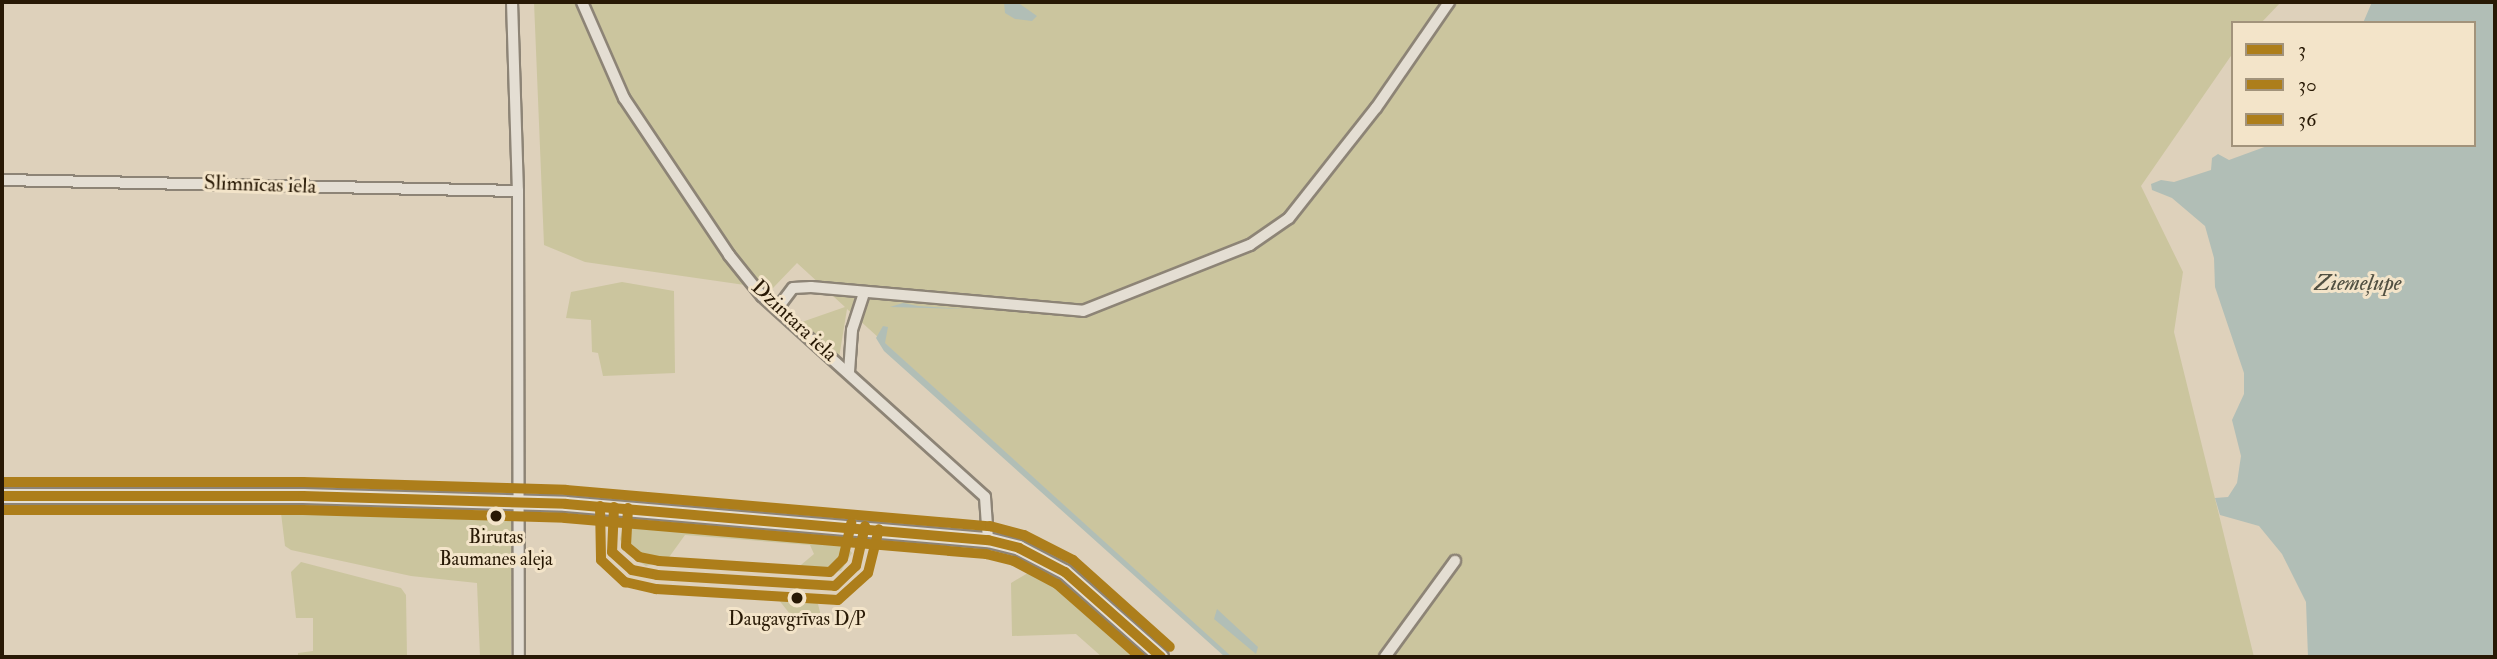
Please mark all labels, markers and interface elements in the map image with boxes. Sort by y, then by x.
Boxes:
legend [2231,21,2476,147]
text: 3 [2298,36,2306,63]
text: 30 [2298,71,2317,98]
text: 36 [2298,106,2317,133]
street label: Slimnīcas iela [203,170,317,200]
water label: Ziemeļupe [2315,269,2401,297]
street label: Dzintara iela [746,275,842,367]
marker: Birutas Baumanes aleja [489,509,503,523]
place label: Birutas Baumanes aleja [439,527,553,571]
marker: Daugavgrīvas D/P [790,591,804,605]
place label: Daugavgrīvas D/P [728,609,866,631]

